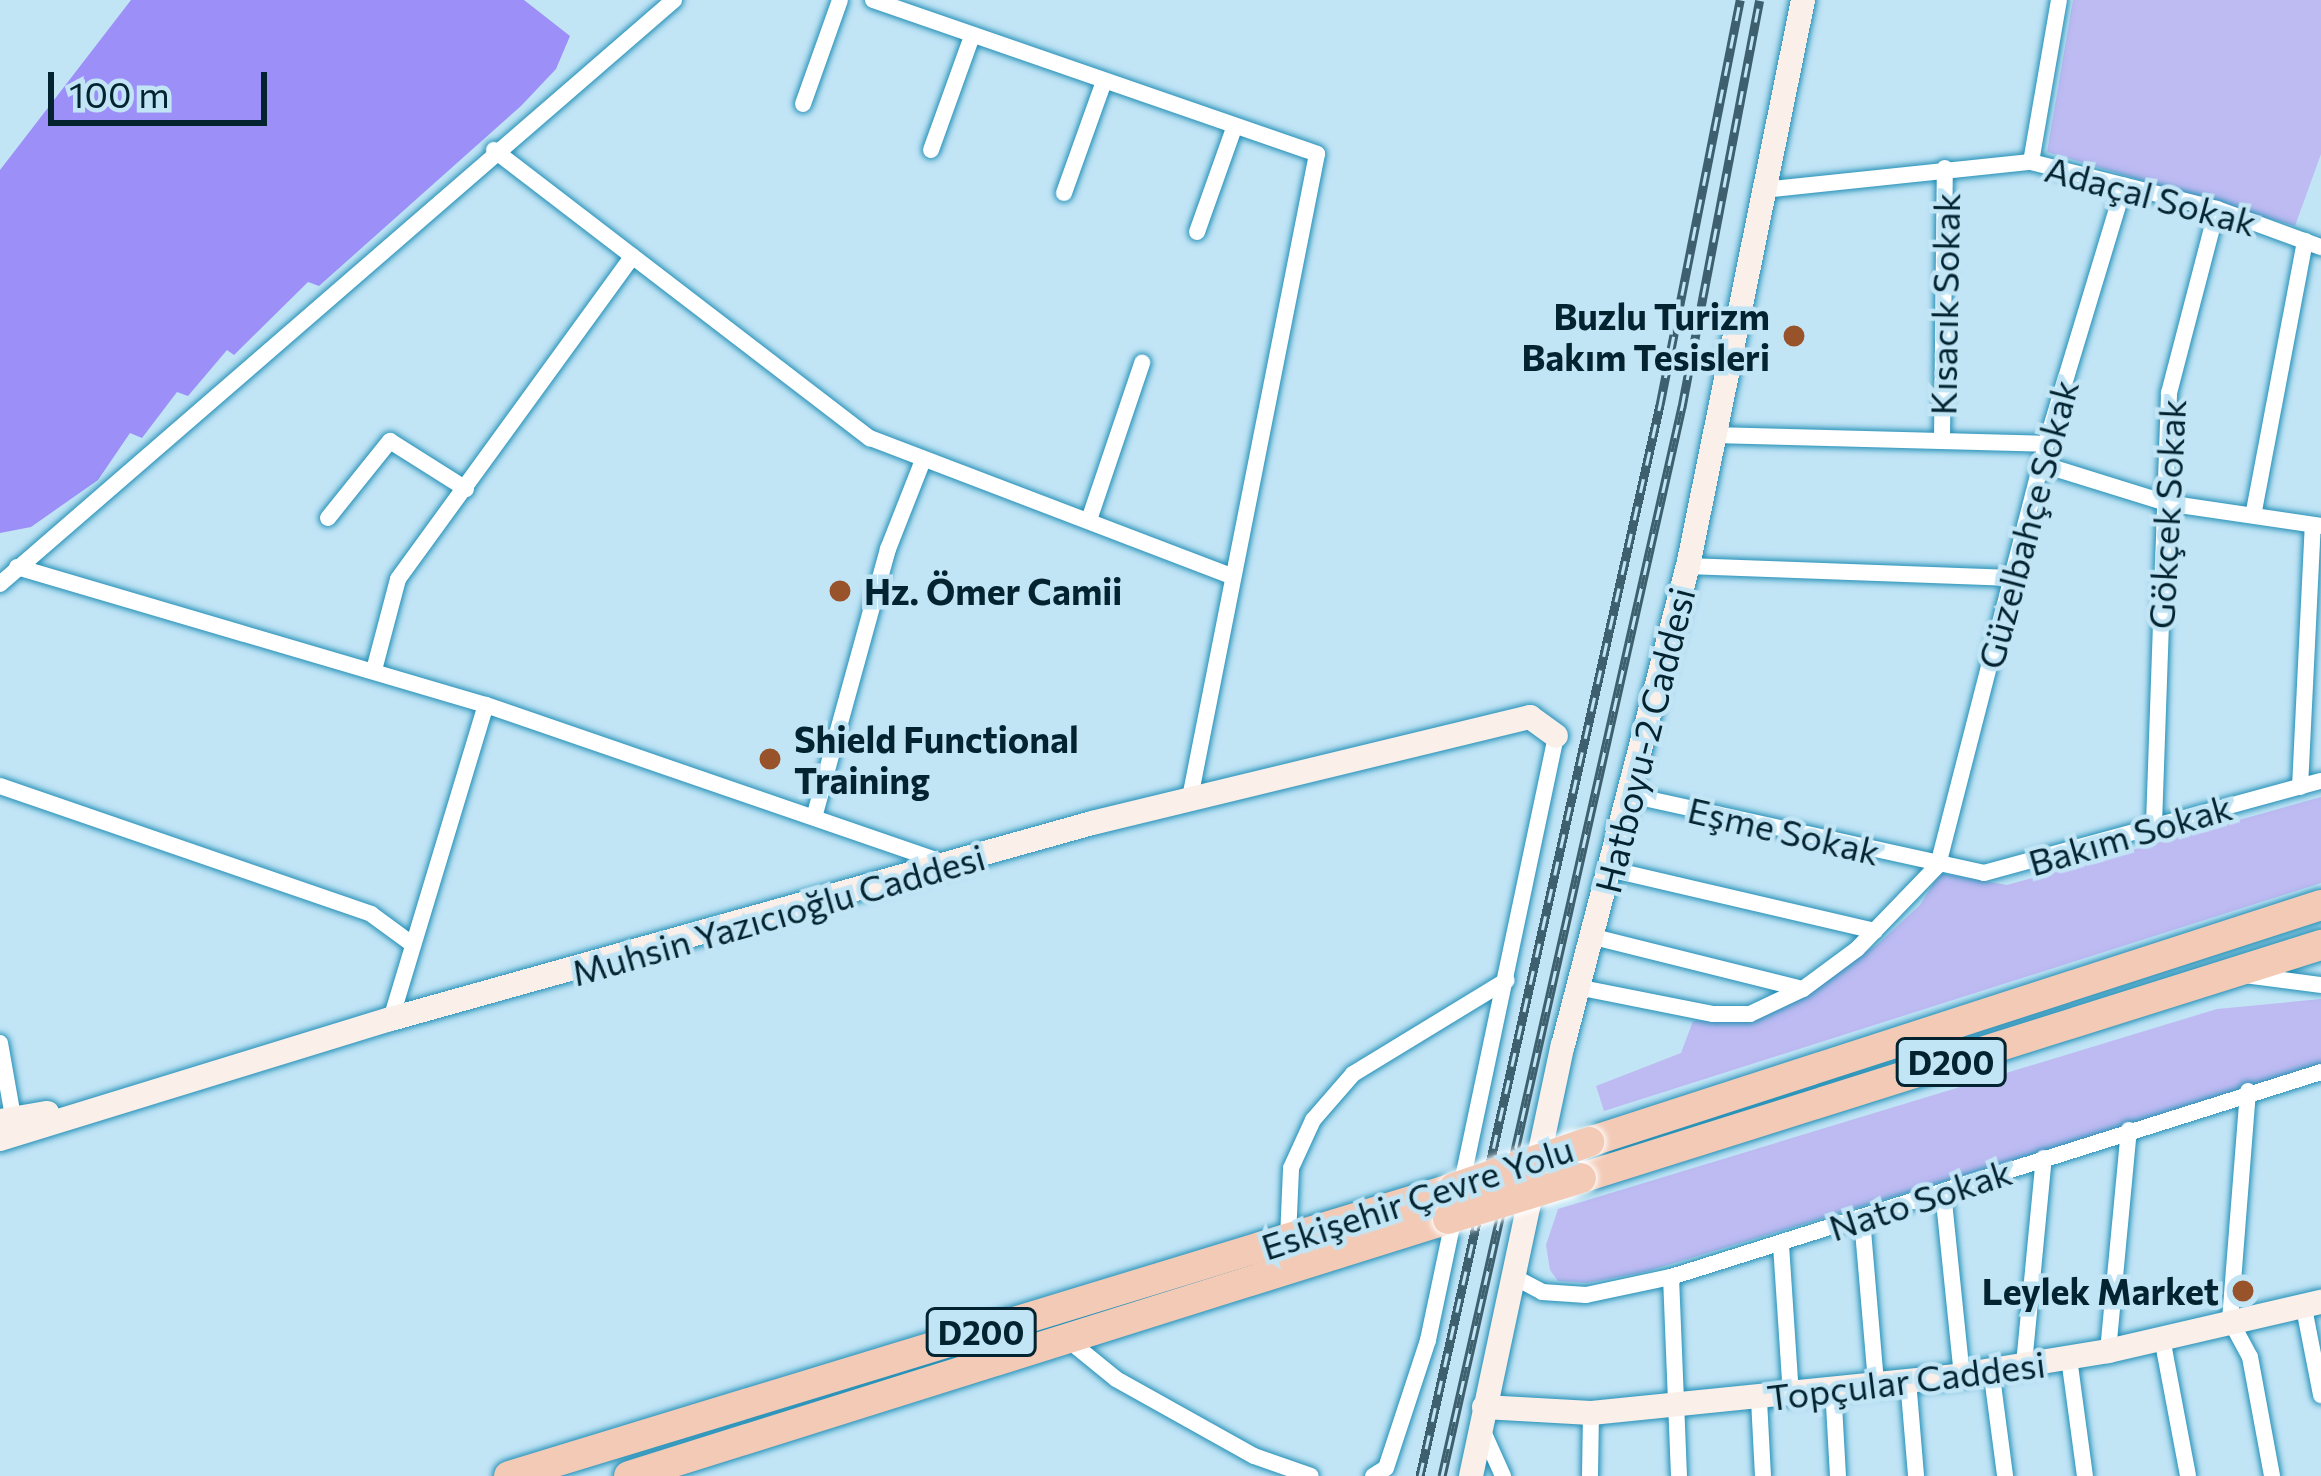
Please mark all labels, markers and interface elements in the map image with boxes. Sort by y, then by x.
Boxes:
scale bar [54,48,273,122]
text: 100 m [69,71,170,115]
street label: Adaçal Sokak [2041,146,2261,244]
street label: Kısacık Sokak [1920,192,1968,416]
place label: Buzlu Turizm Bakım Tesisleri [1521,293,1770,378]
marker: Buzlu Turizm Bakım Tesisleri [1781,323,1807,349]
street label: Güzelbahçe Sokak [1968,375,2086,673]
street label: Gökçek Sokak [2138,398,2194,630]
place label: Hz. Ömer Camii [864,569,1122,613]
marker: Hz. Ömer Camii [827,578,853,604]
street label: Hatboyu-2 Caddesi [1585,583,1703,897]
place label: Shield Functional Training [794,716,1079,801]
marker: Shield Functional Training [757,746,783,772]
street label: Bakım Sokak [2023,784,2237,884]
street label: Eşme Sokak [1684,787,1884,873]
street label: Muhsin Yazıcıoğlu Caddesi [566,834,990,994]
road number: D200 [1894,1035,2008,1089]
street label: Eskişehir Çevre Yolu [1256,1126,1578,1268]
street label: Nato Sokak [1823,1149,2017,1249]
place label: Leylek Market [1982,1269,2219,1313]
marker: Leylek Market [2230,1278,2256,1304]
road number: D200 [924,1305,1038,1359]
street label: Topçular Caddesi [1764,1342,2048,1418]

